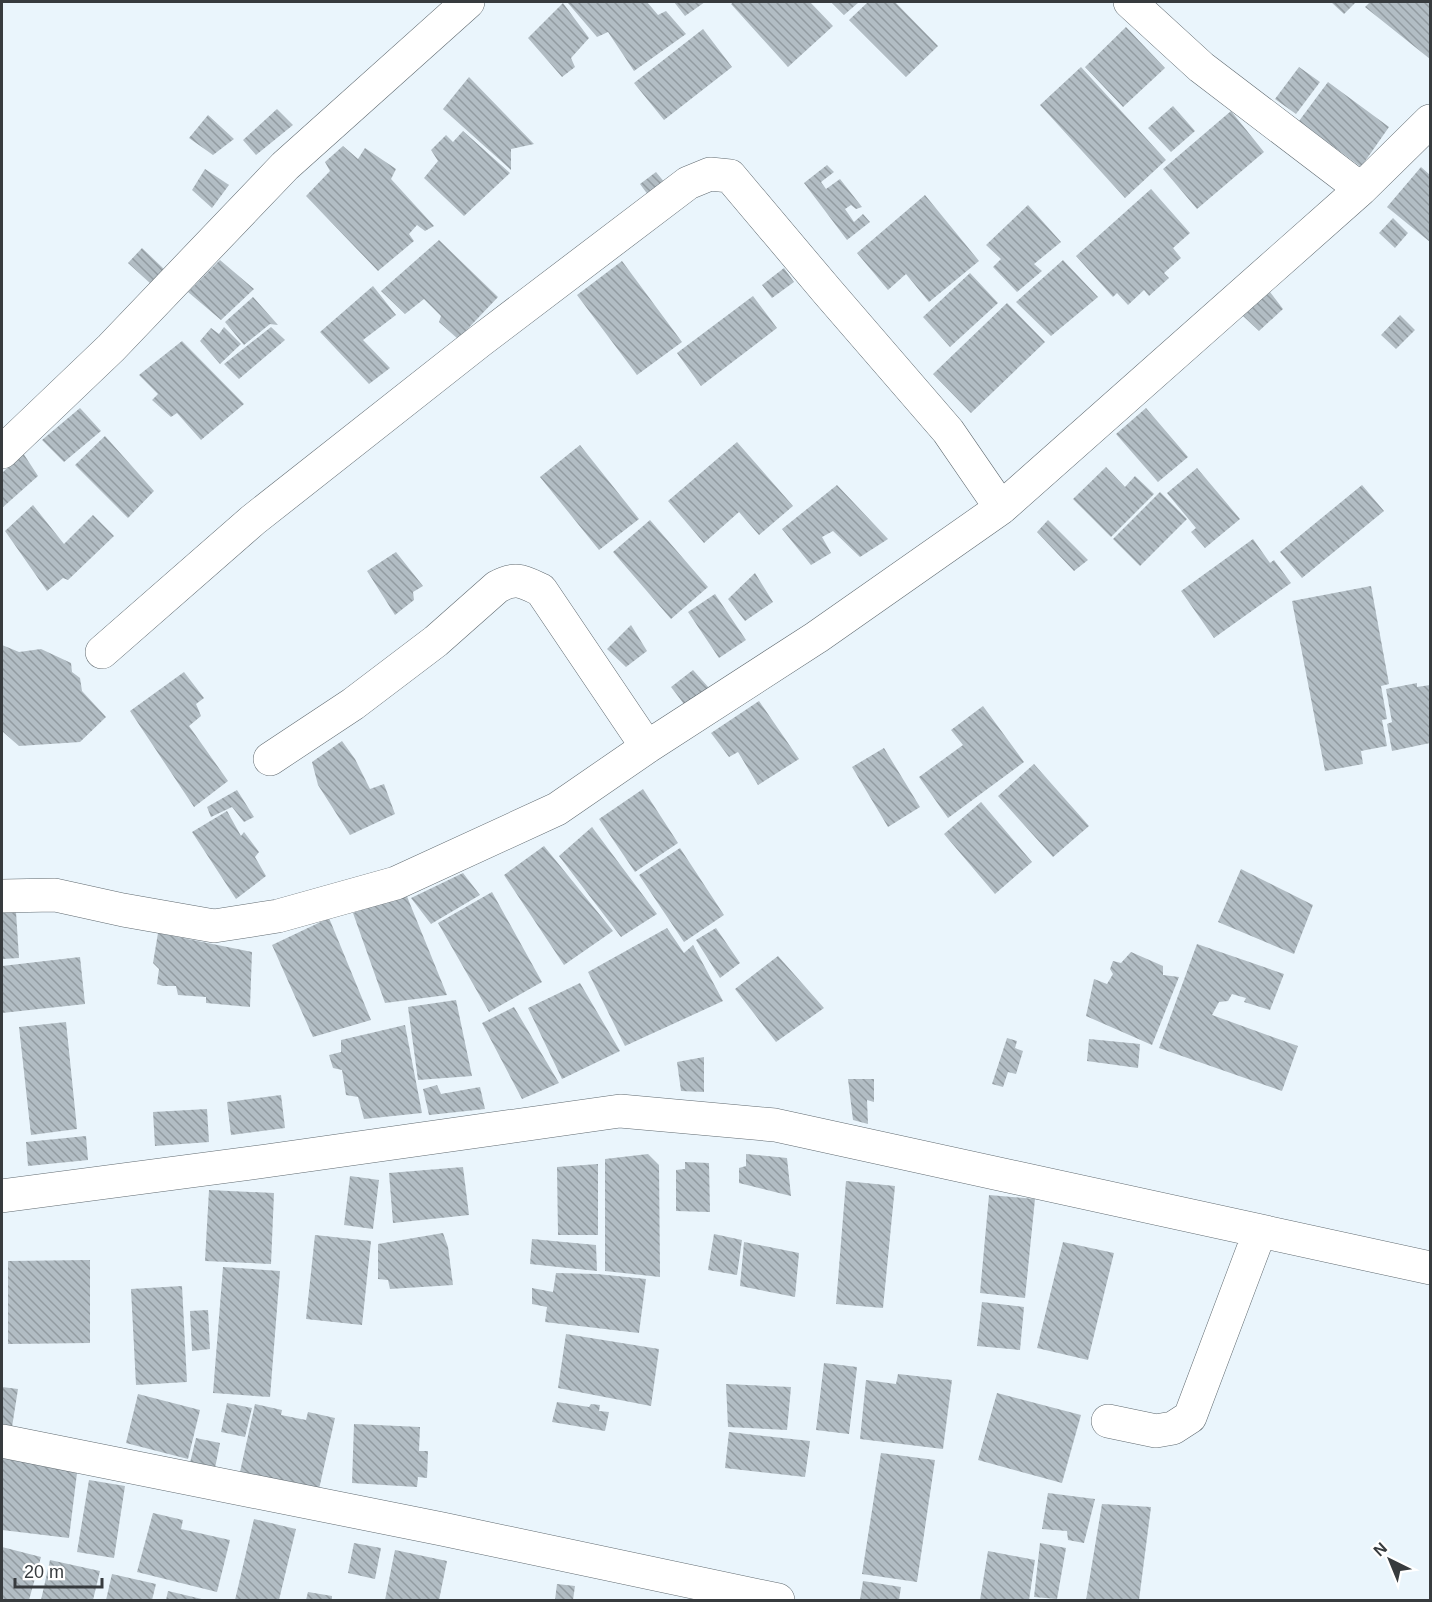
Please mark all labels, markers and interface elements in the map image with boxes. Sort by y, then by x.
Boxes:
north arrow [1360,1530,1420,1590]
text: N [1370,1539,1390,1560]
scale bar [15,1551,102,1589]
text: 20 m [24,1562,64,1582]

